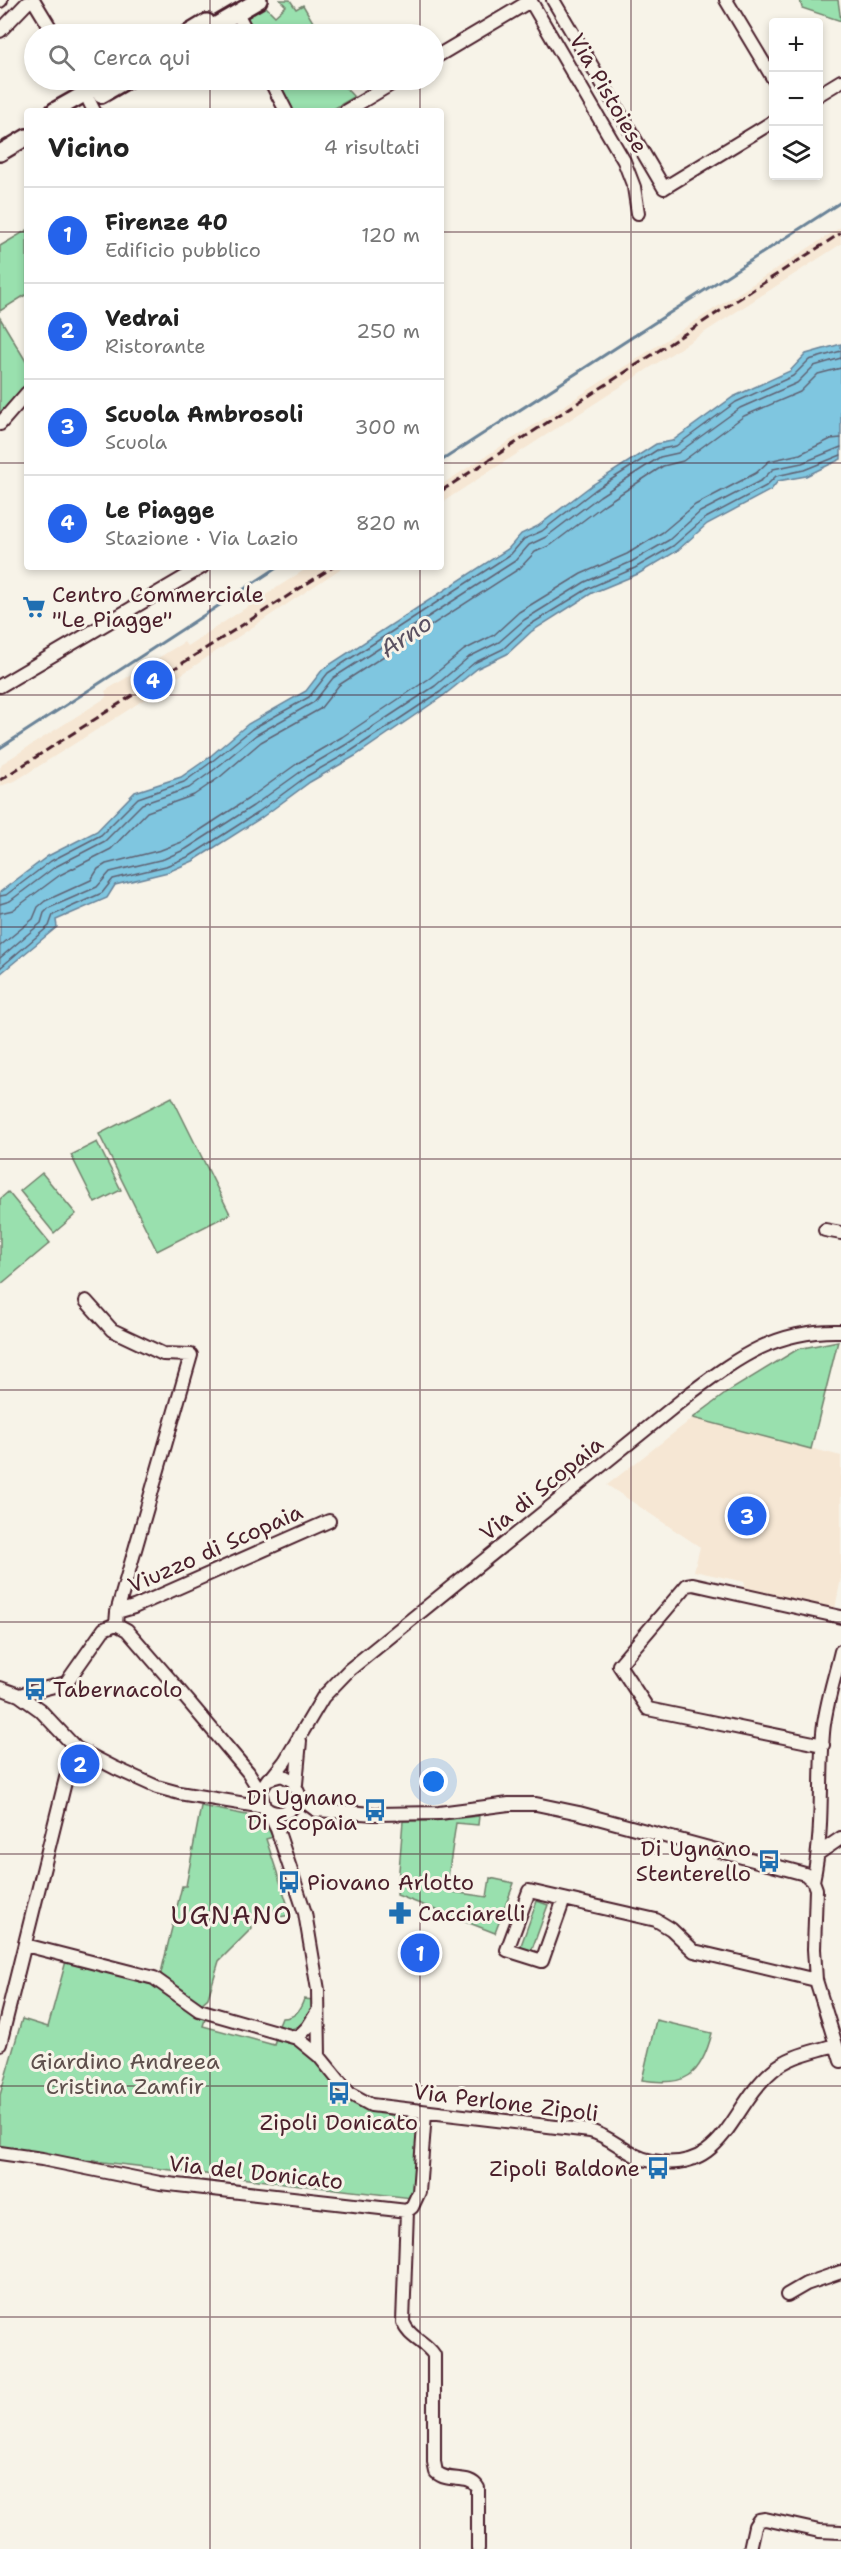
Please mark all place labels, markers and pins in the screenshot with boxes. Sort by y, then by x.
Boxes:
place label: Centro Commerciale "Le Piagge" [52,580,264,634]
supermarket icon: Centro Commerciale "Le Piagge" [21,594,47,620]
pin: 4 [134,658,172,702]
pin: 3 [728,1494,766,1538]
place label: Tabernacolo [53,1675,183,1704]
bus stop icon: Tabernacolo [22,1676,48,1702]
pin: 2 [60,1742,100,1786]
place label: Di Ugnano Di Scopaia [247,1783,357,1837]
bus stop icon: Di Ugnano Di Scopaia [362,1797,388,1823]
place label: Di Ugnano Stenterello [636,1834,751,1888]
bus stop icon: Di Ugnano Stenterello [756,1848,782,1874]
place label: Piovano Arlotto [307,1868,474,1897]
bus stop icon: Piovano Arlotto [276,1869,302,1895]
place label: Cacciarelli [418,1899,526,1928]
pharmacy icon: Cacciarelli [387,1900,413,1926]
pin: 1 [400,1930,440,1976]
bus stop icon: Zipoli Donicato [326,2080,352,2106]
place label: Zipoli Donicato [260,2108,418,2137]
place label: Zipoli Baldone [489,2154,640,2183]
bus stop icon: Zipoli Baldone [645,2155,671,2181]

